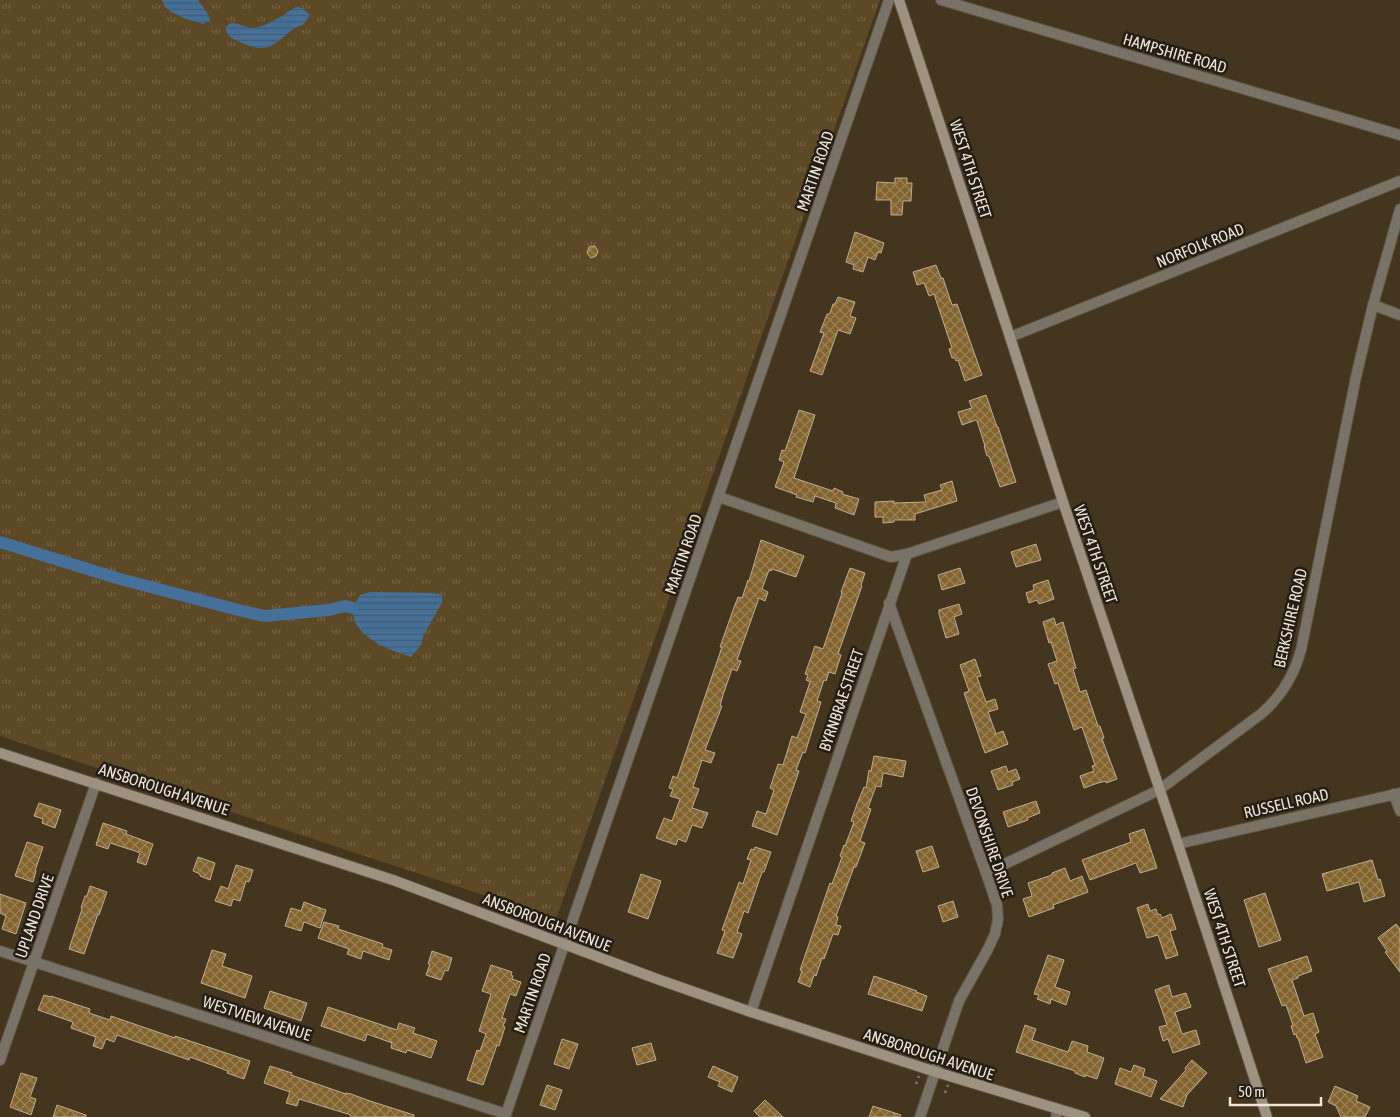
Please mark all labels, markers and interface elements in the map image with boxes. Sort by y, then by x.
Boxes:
street label: HAMPSHIRE ROAD [1121,30,1229,76]
street label: WEST 4TH STREET [947,117,995,221]
street label: MARTIN ROAD [793,129,837,213]
street label: NORFOLK ROAD [1154,219,1246,271]
street label: WEST 4TH STREET [1071,502,1121,606]
street label: MARTIN ROAD [661,512,705,596]
street label: BERKSHIRE ROAD [1270,567,1310,669]
street label: BYRNBRAE STREET [815,646,867,754]
street label: ANSBOROUGH AVENUE [97,760,231,819]
street label: DEVONSHIRE DRIVE [963,785,1017,899]
street label: RUSSELL ROAD [1242,785,1330,821]
street label: UPLAND DRIVE [11,871,57,960]
street label: WEST 4TH STREET [1201,886,1249,990]
street label: ANSBOROUGH AVENUE [481,889,614,955]
street label: MARTIN ROAD [510,951,554,1035]
street label: WESTVIEW AVENUE [201,992,313,1044]
street label: ANSBOROUGH AVENUE [862,1025,996,1084]
scale bar [1230,1074,1321,1106]
text: 50 m [1238,1083,1265,1100]

